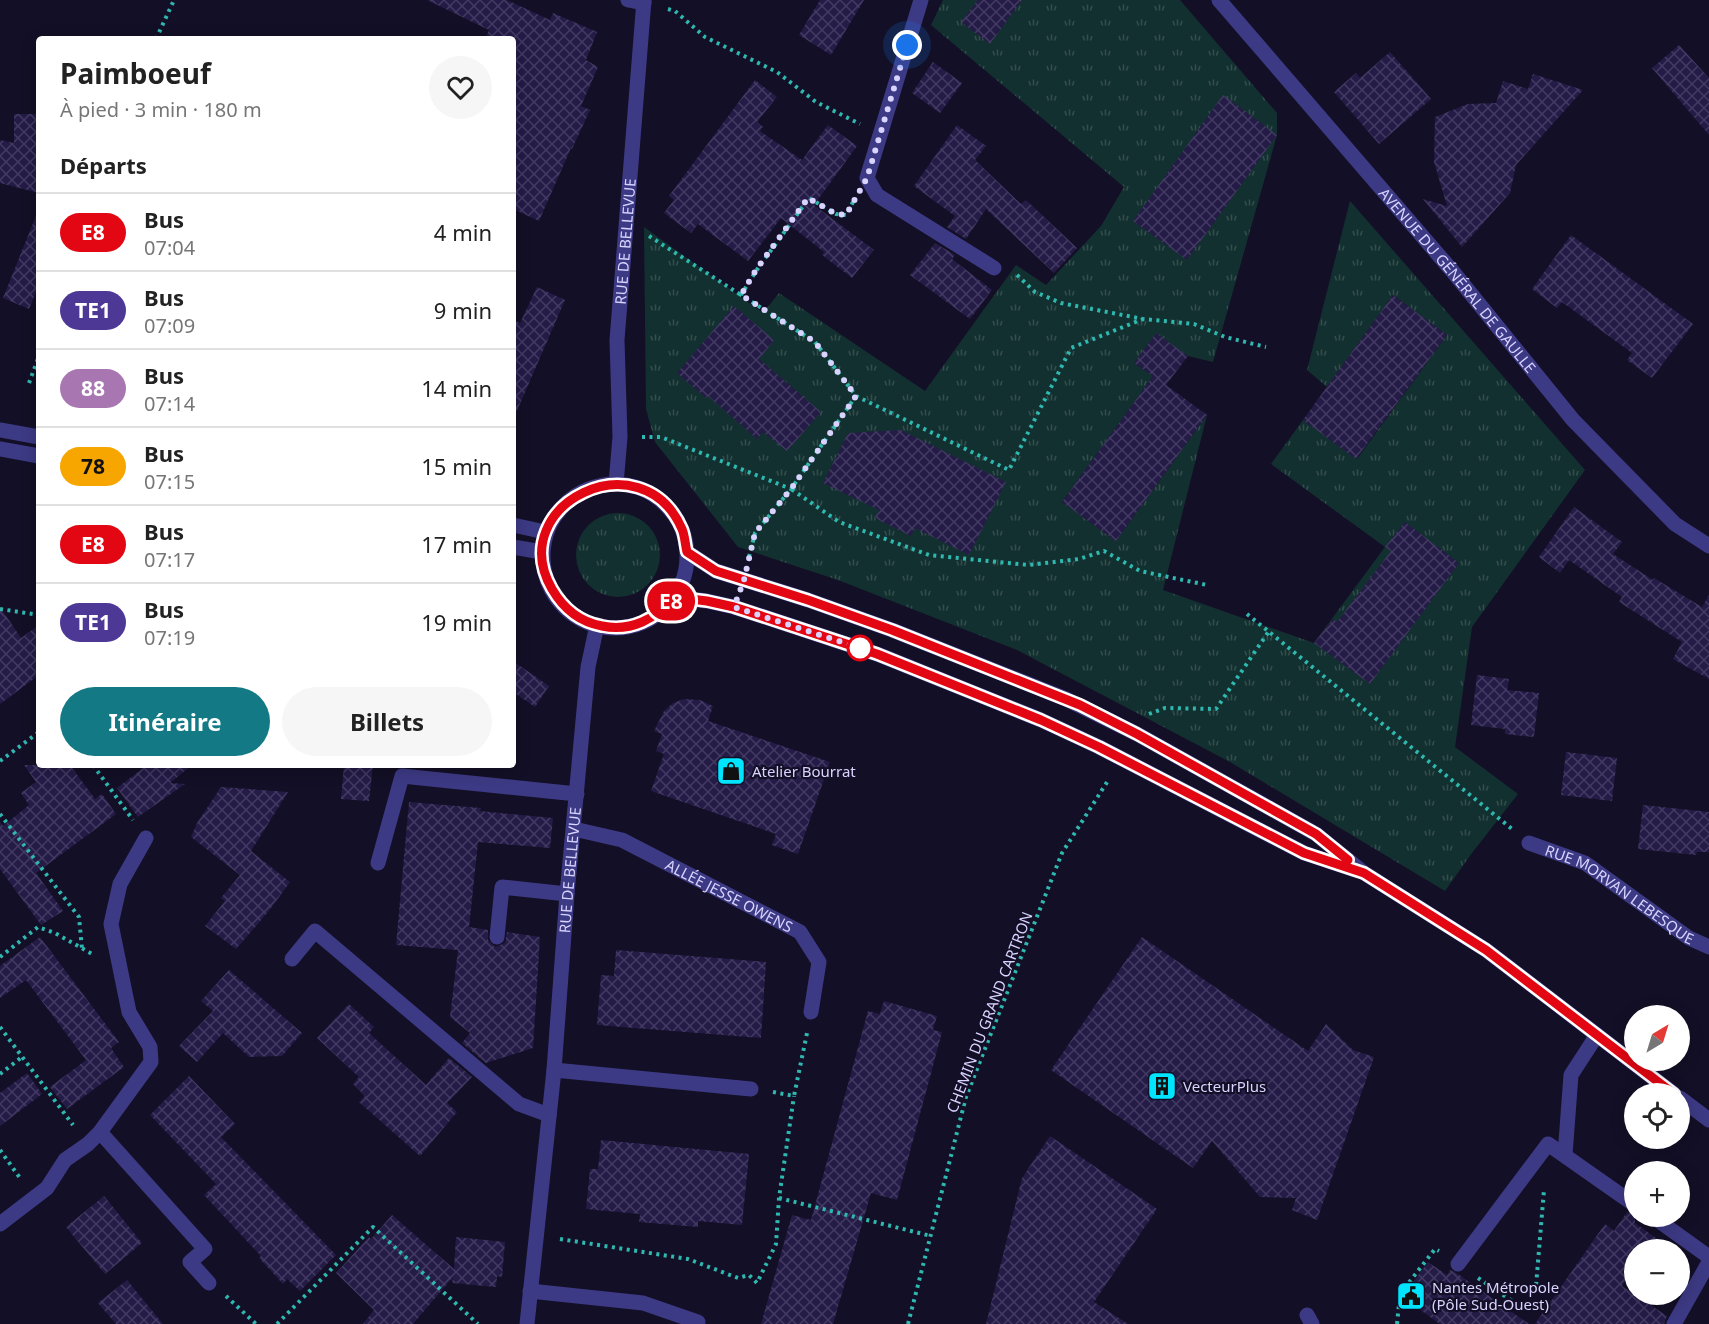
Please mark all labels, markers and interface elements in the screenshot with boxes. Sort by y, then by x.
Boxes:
your location [892,30,922,60]
text: Paimboeuf [60,54,211,92]
button: heart [429,56,492,119]
text: À pied · 3 min · 180 m [60,96,262,123]
text: Départs [60,150,147,180]
street label: RUE DE BELLEVUE [610,178,640,305]
street label: AVENUE DU GÉNÉRAL DE GAULLE [1375,183,1541,377]
text: Bus [144,204,184,234]
text: 4 min [434,217,492,247]
text: E8 [81,218,105,246]
text: 07:04 [144,234,195,261]
text: Bus [144,282,184,312]
text: 9 min [434,295,492,325]
text: TE1 [75,296,111,324]
text: 07:09 [144,312,195,339]
text: Bus [144,360,184,390]
text: 14 min [421,373,492,403]
text: 88 [81,374,105,402]
text: 07:14 [144,390,195,417]
text: Bus [144,438,184,468]
text: 15 min [421,451,492,481]
text: 78 [81,452,105,480]
text: 07:15 [144,468,195,495]
text: Bus [144,516,184,546]
text: 17 min [421,529,492,559]
text: E8 [81,530,105,558]
text: 07:17 [144,546,195,573]
line badge: E8 [644,582,698,620]
text: E8 [659,587,683,615]
text: Bus [144,594,184,624]
text: 19 min [421,607,492,637]
text: TE1 [75,608,111,636]
text: 07:19 [144,624,195,651]
unlabelled marker [847,635,873,661]
button: Itinéraire [60,687,270,756]
button: Billets [282,687,492,756]
shop icon: Atelier Bourrat [715,755,747,787]
place label: Atelier Bourrat [752,761,856,781]
street label: RUE DE BELLEVUE [554,806,585,934]
street label: RUE MORVAN LEBESQUE [1543,840,1697,949]
street label: ALLÉE JESSE OWENS [662,854,796,937]
street label: CHEMIN DU GRAND CARTRON [941,909,1037,1115]
north arrow [1624,1005,1690,1071]
map controls [1624,1005,1690,1305]
building icon: VecteurPlus [1146,1070,1178,1102]
place label: VecteurPlus [1183,1076,1266,1096]
button: locate [1624,1083,1690,1149]
button: + [1624,1161,1690,1227]
button: − [1624,1239,1690,1305]
place label: Nantes Métropole (Pôle Sud-Ouest) [1432,1277,1559,1314]
public building icon: Nantes Métropole (Pôle Sud-Ouest) [1395,1280,1427,1312]

